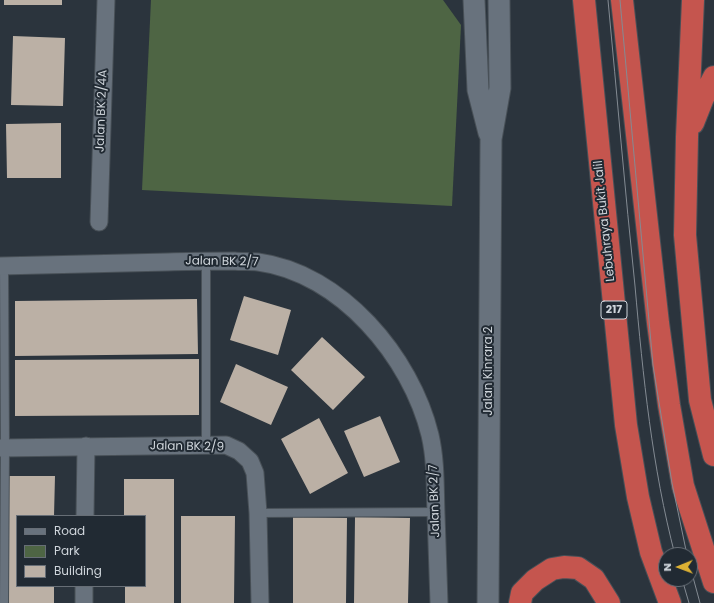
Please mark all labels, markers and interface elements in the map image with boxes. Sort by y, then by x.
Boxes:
street label: Jalan BK 2/4A [93,70,111,152]
street label: Lebuhraya Bukit Jalil [591,160,619,282]
street label: Jalan BK 2/7 [185,254,259,270]
road number: 217 [601,301,627,319]
street label: Jalan Kinrara 2 [482,326,496,416]
street label: Jalan BK 2/9 [150,439,224,455]
street label: Jalan BK 2/7 [427,464,443,538]
legend [16,515,146,587]
text: Road [54,522,85,539]
text: Park [54,542,80,559]
north arrow [658,547,698,587]
text: Building [54,562,102,579]
text: N [659,563,675,571]

